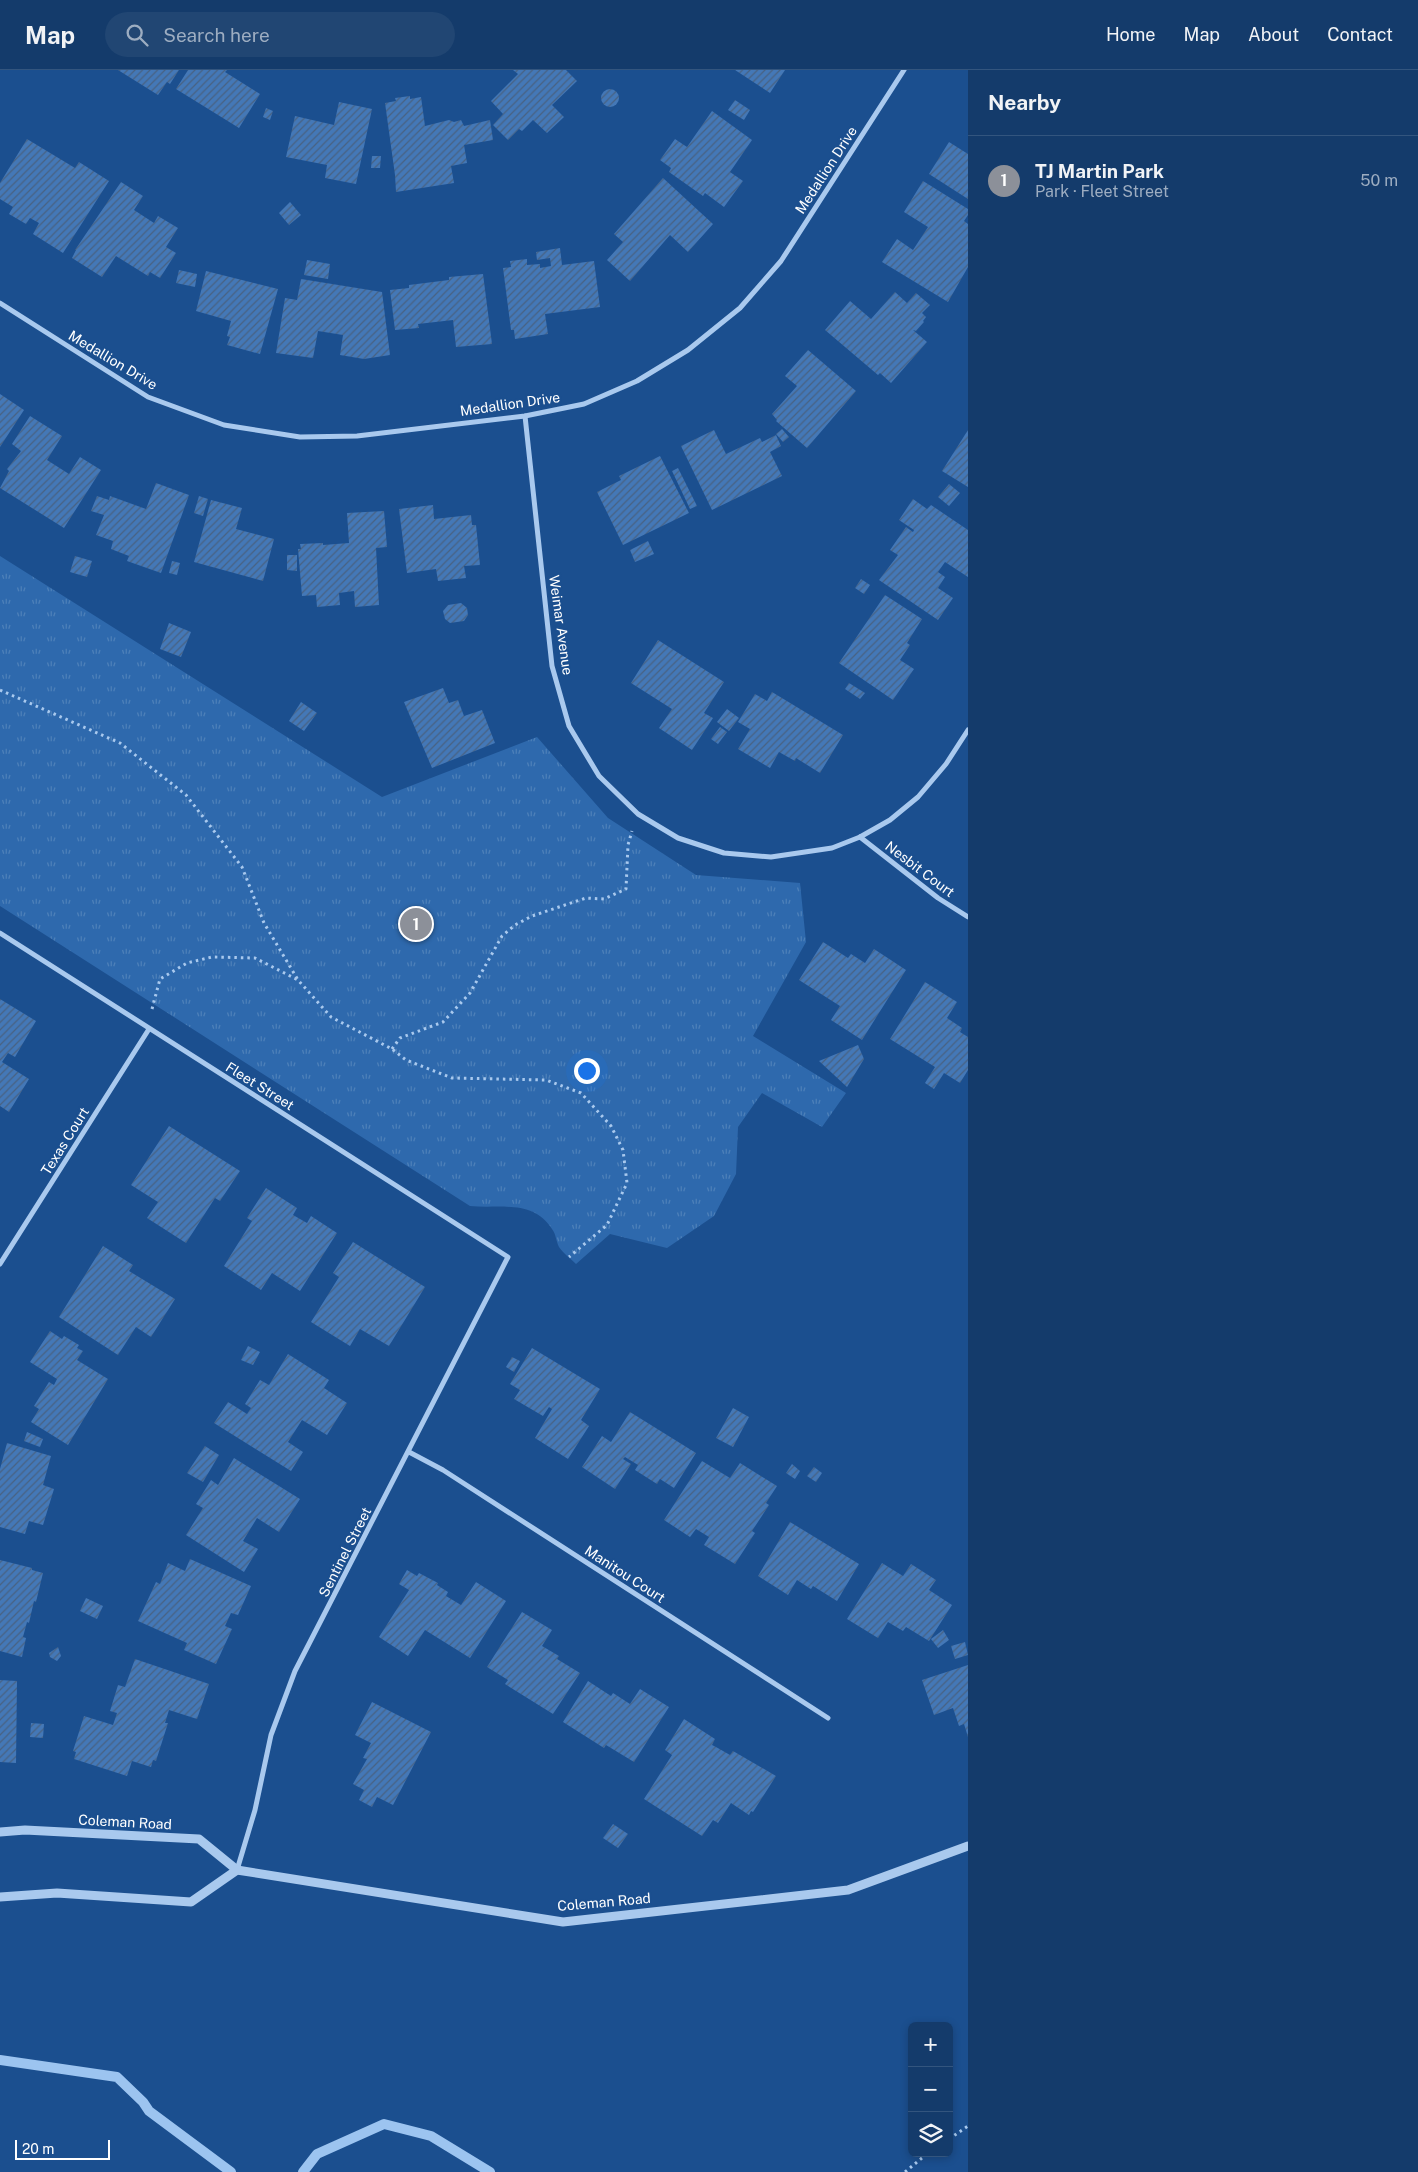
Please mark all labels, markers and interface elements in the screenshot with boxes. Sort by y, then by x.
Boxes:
search box [105,12,455,57]
text: Map [25,21,75,49]
icon: search [123,21,151,49]
text: Search here [163,24,270,46]
text: Home [1106,24,1156,45]
text: Map [1184,24,1220,45]
text: About [1248,24,1299,45]
text: Contact [1327,24,1393,45]
text: Nearby [988,90,1061,115]
street label: Medallion Drive [792,123,860,217]
text: TJ Martin Park [1035,160,1164,182]
text: 1 [1001,171,1007,190]
text: 50 m [1360,171,1398,190]
text: Park · Fleet Street [1035,182,1169,201]
street label: Medallion Drive [66,327,160,393]
street label: Medallion Drive [459,389,561,419]
street label: Weimar Avenue [546,574,576,676]
street label: Nesbit Court [882,838,958,900]
pin: 1 [400,905,432,943]
your location [574,1058,600,1084]
street label: Fleet Street [223,1059,297,1113]
street label: Texas Court [38,1104,92,1178]
street label: Sentinel Street [315,1504,375,1600]
street label: Manitou Court [582,1542,668,1606]
street label: Coleman Road [78,1812,172,1832]
street label: Coleman Road [557,1890,651,1914]
map controls [908,2022,953,2157]
button: + [908,2022,953,2067]
button: − [908,2067,953,2112]
button: layers [908,2112,953,2157]
scale bar [15,2137,110,2160]
text: 20 m [22,2141,54,2157]

